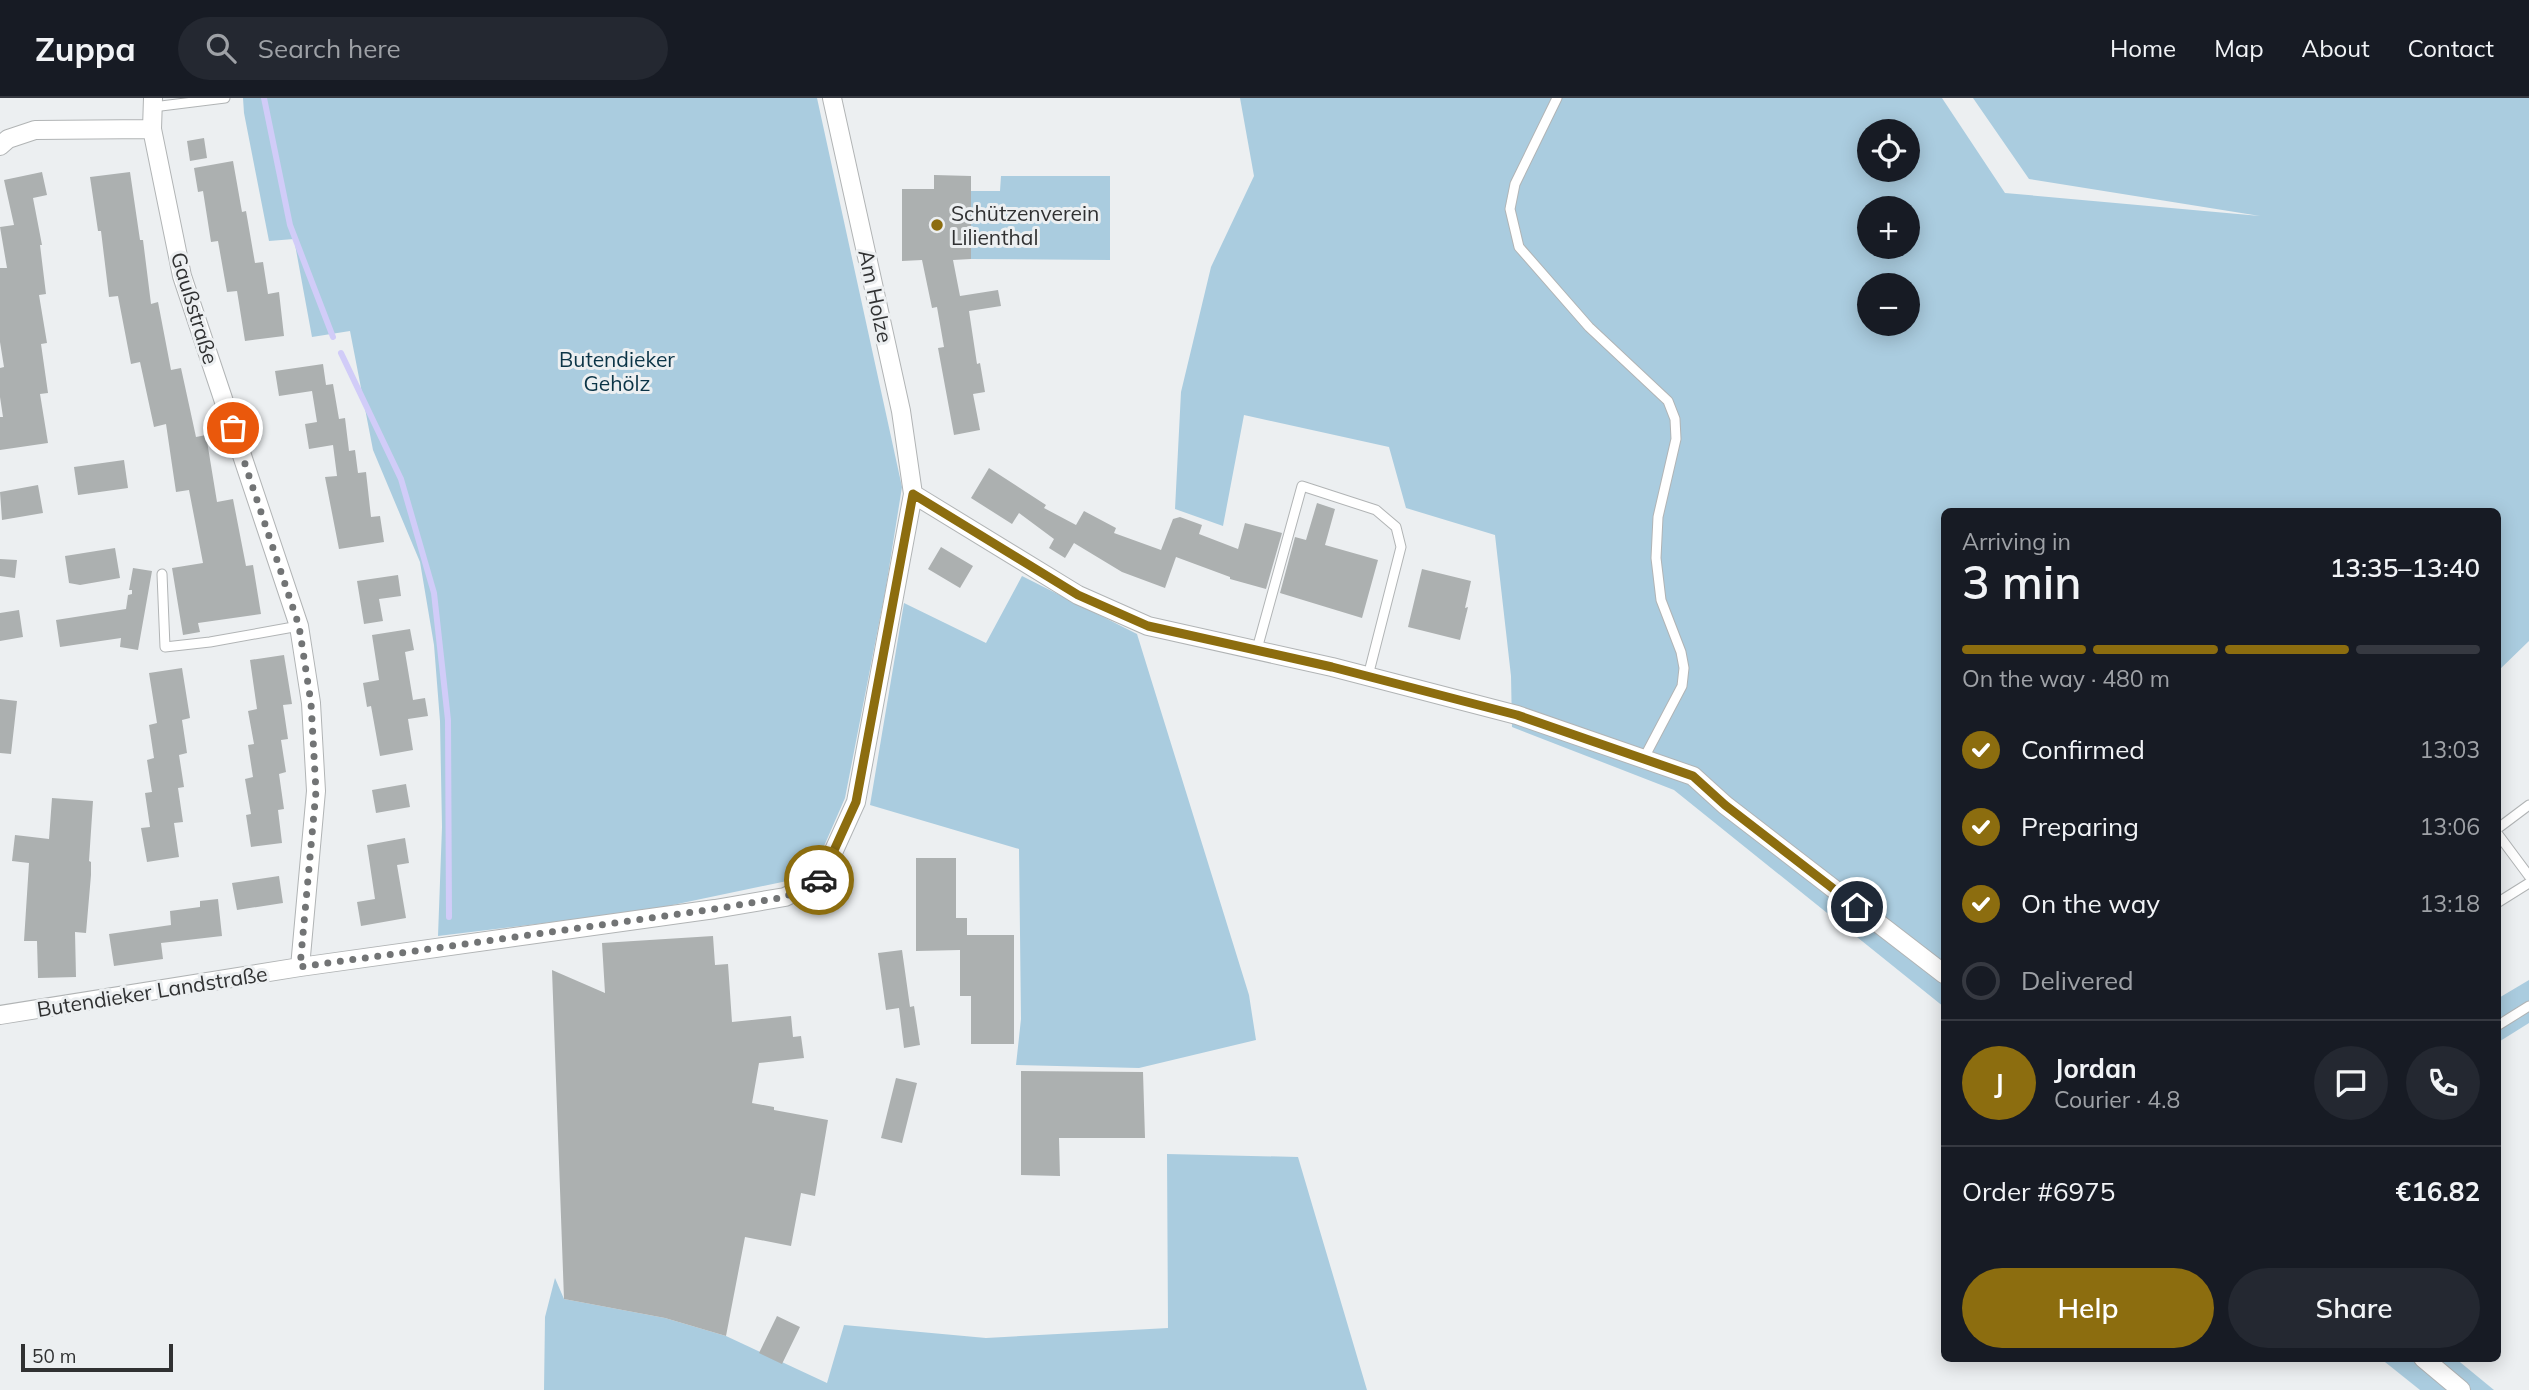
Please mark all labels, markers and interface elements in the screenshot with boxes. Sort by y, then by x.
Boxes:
search box [178,17,668,80]
text: Zuppa [35,28,136,69]
icon: search [202,29,240,67]
text: Search here [258,32,401,65]
text: Home [2110,33,2176,63]
text: Map [2214,33,2264,63]
text: About [2302,33,2370,63]
text: Contact [2408,33,2494,63]
map controls [1857,119,1920,336]
button: locate [1857,119,1920,182]
button: + [1857,196,1920,259]
place label: Schützenverein Lilienthal [951,200,1099,250]
marker: Schützenverein Lilienthal [929,217,945,233]
street label: Am Holze [853,247,899,345]
street label: Gaußstraße [166,249,224,367]
button: − [1857,273,1920,336]
park label: Butendieker Gehölz [559,346,675,396]
pin [203,398,263,458]
icon: bag [214,409,252,447]
text: Arriving in [1962,527,2071,556]
text: 13:35–13:40 [2330,551,2480,584]
text: 3 min [1962,553,2081,611]
text: On the way · 480 m [1962,664,2170,693]
icon: check [1962,731,2000,769]
text: Confirmed [2021,733,2145,766]
text: 13:03 [2420,735,2480,764]
icon: check [1962,808,2000,846]
text: Preparing [2021,810,2139,843]
text: 13:06 [2420,812,2480,841]
courier [784,845,854,915]
icon: car [800,861,838,899]
pin [1827,877,1887,937]
icon: check [1962,885,2000,923]
text: On the way [2021,887,2160,920]
icon: home [1838,888,1876,926]
text: 13:18 [2420,889,2480,918]
street label: Butendieker Landstraße [35,960,269,1022]
text: Delivered [2021,964,2134,997]
button: chat [2314,1046,2388,1120]
button: phone [2406,1046,2480,1120]
text: Jordan [2054,1052,2137,1085]
text: J [1994,1067,2004,1100]
text: Courier · 4.8 [2054,1085,2180,1114]
text: Order #6975 [1962,1175,2115,1208]
text: €16.82 [2396,1175,2480,1208]
button: Help [1962,1268,2214,1348]
button: Share [2228,1268,2480,1348]
scale bar [21,1341,173,1373]
text: 50 m [32,1344,76,1368]

